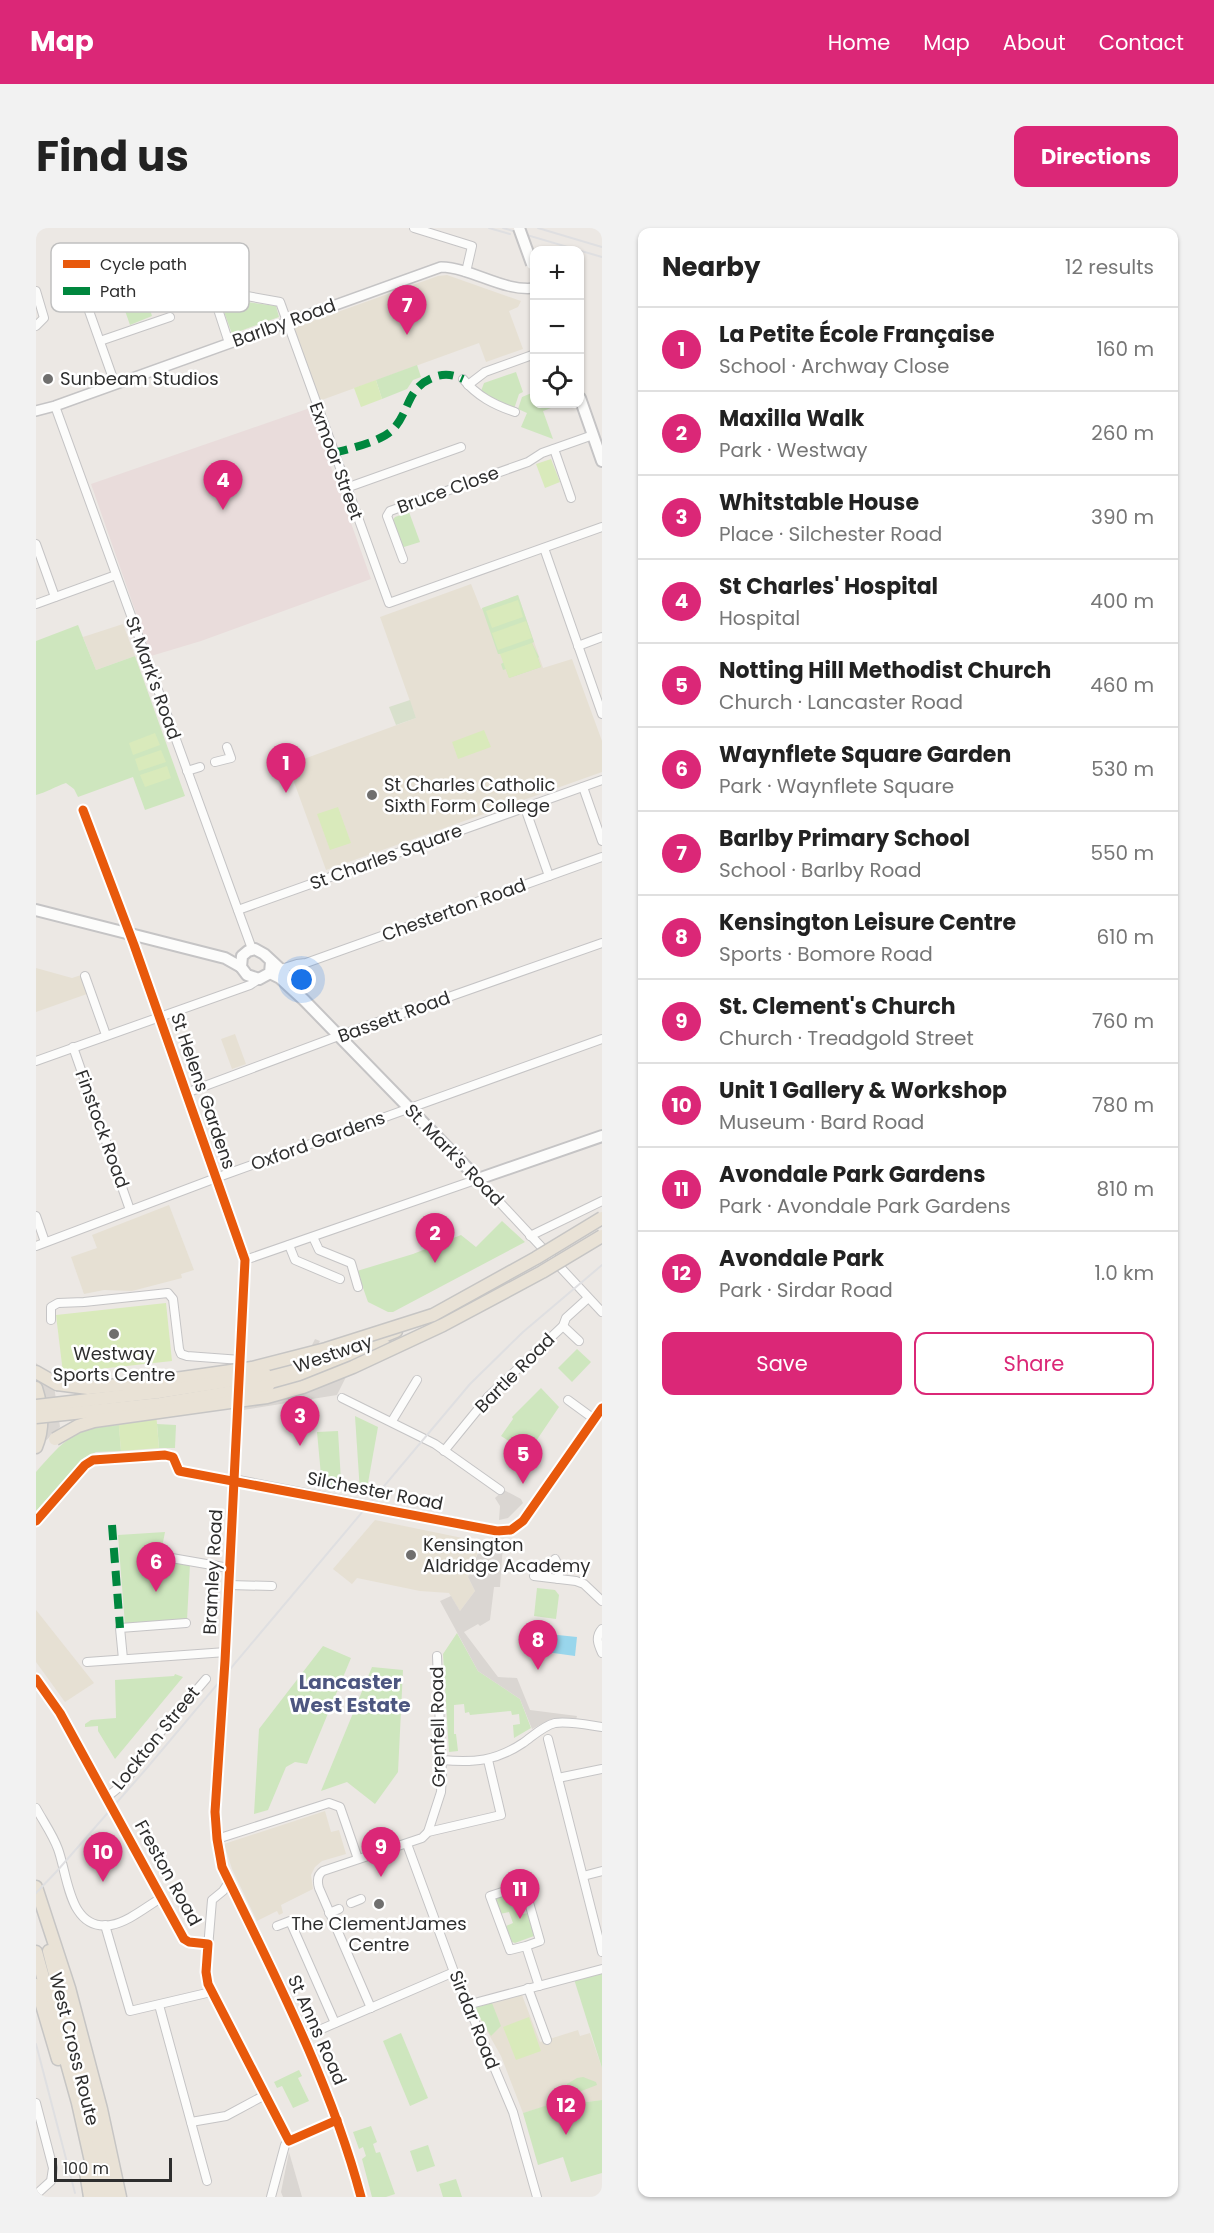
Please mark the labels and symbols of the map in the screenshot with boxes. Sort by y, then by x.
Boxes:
legend [51,243,249,312]
text: Cycle path [100,253,187,276]
text: Path [100,280,136,303]
pin: 7 [388,285,427,335]
street label: Barlby Road [229,292,339,353]
place label: Sunbeam Studios [60,366,219,391]
marker: Sunbeam Studios [41,372,55,386]
street label: Exmoor Street [304,398,369,523]
pin: 4 [204,460,243,510]
street label: Bruce Close [393,460,502,519]
street label: St Mark's Road [120,613,187,743]
pin: 1 [266,744,306,793]
place label: St Charles Catholic Sixth Form College [384,772,556,818]
marker: St Charles Catholic Sixth Form College [365,788,379,802]
street label: St Charles Square [306,817,465,896]
street label: Chesterton Road [378,872,529,947]
your location [287,965,316,994]
street label: Bassett Road [334,985,453,1048]
street label: St Helens Gardens [165,1009,242,1172]
street label: Finstock Road [69,1066,135,1192]
street label: St. Mark's Road [399,1098,510,1211]
street label: Oxford Gardens [247,1105,388,1176]
pin: 2 [416,1214,454,1263]
marker: Westway Sports Centre [107,1327,121,1341]
street label: Bartle Road [469,1327,560,1418]
street label: Westway [290,1328,376,1379]
place label: Westway Sports Centre [53,1341,175,1387]
pin: 3 [280,1396,320,1446]
pin: 5 [504,1434,542,1484]
street label: Silchester Road [305,1465,445,1516]
street label: Bramley Road [197,1509,228,1635]
place label: Kensington Aldridge Academy [423,1532,590,1578]
pin: 6 [136,1542,176,1592]
marker: Kensington Aldridge Academy [404,1548,418,1562]
pin: 8 [518,1620,558,1670]
street label: Grenfell Road [424,1666,451,1788]
district label: Lancaster West Estate [290,1668,411,1719]
street label: Lockton Street [106,1681,205,1795]
street label: Freston Road [129,1815,208,1930]
pin: 9 [362,1828,400,1877]
pin: 10 [84,1832,122,1882]
pin: 11 [500,1870,540,1919]
marker: The ClementJames Centre [372,1897,386,1911]
place label: The ClementJames Centre [291,1911,467,1957]
street label: Sirdar Road [443,1967,506,2073]
street label: West Cross Route [43,1970,106,2128]
street label: St Anns Road [282,1971,353,2089]
pin: 12 [546,2086,586,2135]
scale bar [54,2155,172,2182]

